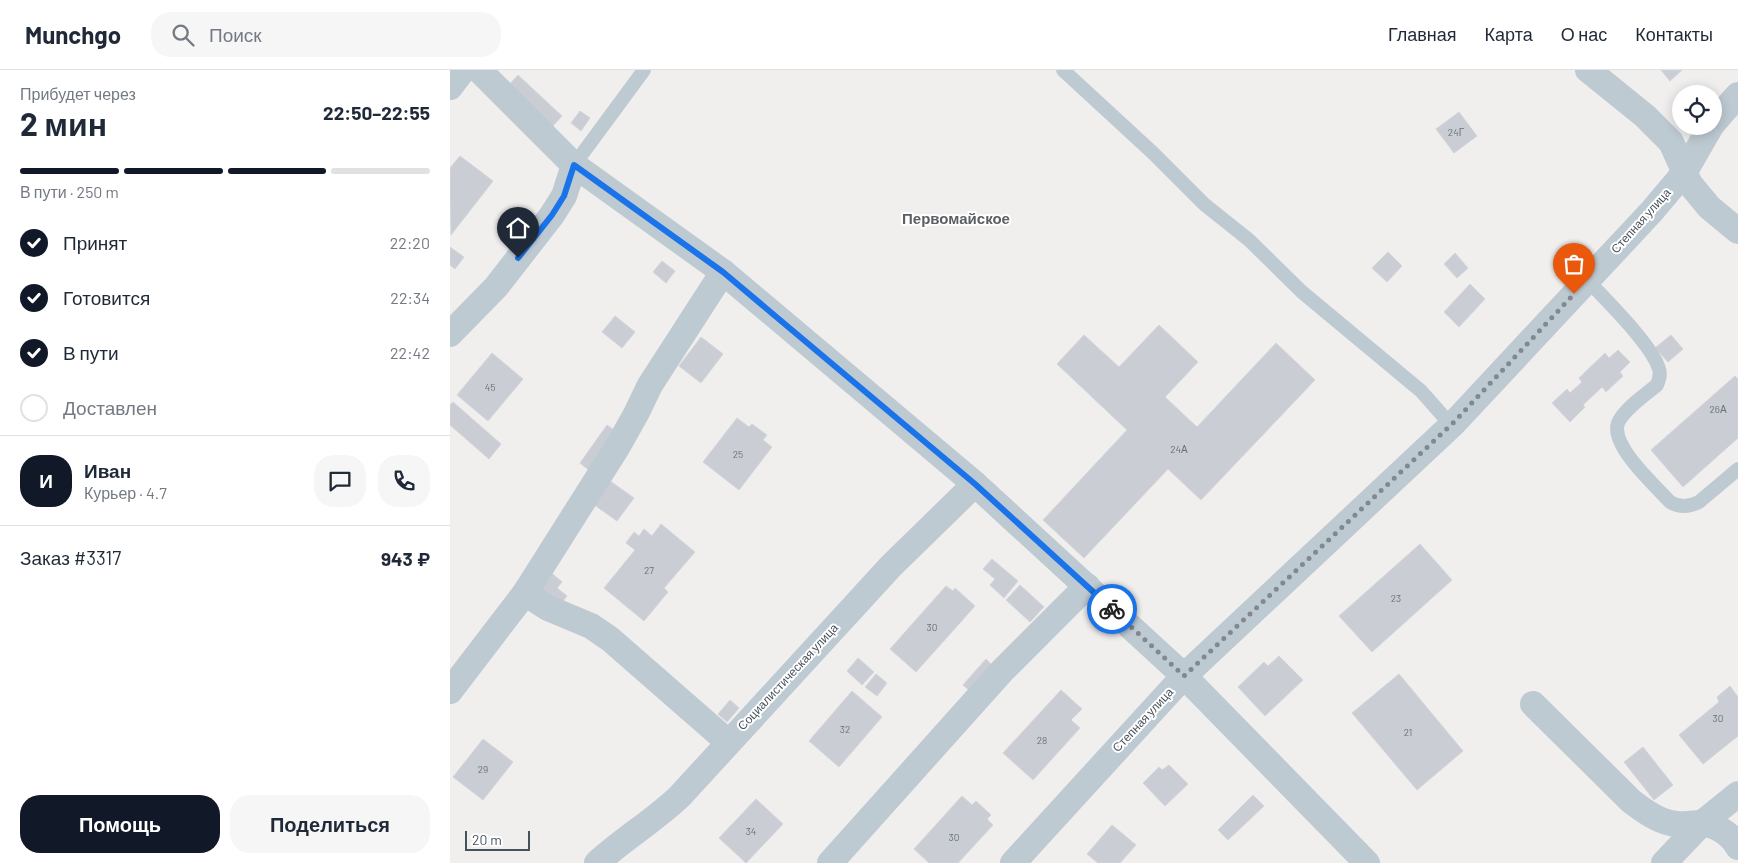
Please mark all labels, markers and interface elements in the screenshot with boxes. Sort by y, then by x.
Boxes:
search box [151,12,501,57]
text: Munchgo [25,20,121,49]
icon: search [169,21,197,49]
text: Поиск [209,23,262,46]
text: Главная [1388,23,1457,45]
text: Карта [1485,23,1533,45]
text: О нас [1561,23,1607,45]
text: Контакты [1635,23,1713,45]
text: Прибудет через [20,84,136,103]
map controls [1672,85,1722,135]
button: locate [1672,85,1722,135]
text: 22:50–22:55 [323,101,430,124]
text: 2 мин [20,104,107,142]
house number: 24Г [1448,126,1465,138]
text: В пути · 250 m [20,182,119,201]
street label: Степная улица [1607,185,1674,256]
pin [497,207,539,258]
district label: Первомайское [902,209,1010,227]
icon: home [504,214,532,242]
icon: check [20,229,48,257]
text: Принят [63,231,127,254]
text: 22:20 [390,233,430,252]
pin [1553,243,1595,294]
icon: bag [1560,250,1588,278]
icon: check [20,284,48,312]
text: Готовится [63,286,150,309]
text: 22:34 [390,288,430,307]
icon: check [20,339,48,367]
text: В пути [63,341,119,364]
text: 22:42 [390,343,430,362]
house number: 45 [485,381,495,393]
text: Доставлен [63,396,157,419]
house number: 26А [1709,403,1727,415]
house number: 24А [1170,443,1188,455]
house number: 25 [733,448,743,460]
button: chat [314,455,366,507]
button: phone [378,455,430,507]
text: Иван [84,459,131,482]
text: И [39,469,53,492]
text: Курьер · 4.7 [84,483,167,502]
text: Заказ #3317 [20,546,121,569]
text: 943 ₽ [381,547,430,570]
house number: 27 [644,564,654,576]
courier [1087,584,1137,634]
house number: 23 [1391,592,1401,604]
icon: bike [1098,595,1126,623]
street label: Социалистическая улица [734,620,841,733]
house number: 30 [927,621,937,633]
street label: Степная улица [1109,684,1176,755]
house number: 30 [1713,712,1723,724]
house number: 32 [840,723,850,735]
house number: 21 [1404,726,1412,738]
house number: 28 [1037,734,1047,746]
house number: 29 [478,763,488,775]
button: Помощь [20,795,220,853]
button: Поделиться [230,795,430,853]
house number: 34 [746,825,756,837]
scale bar [465,828,530,851]
text: 20 m [472,831,502,848]
house number: 30 [949,831,959,843]

